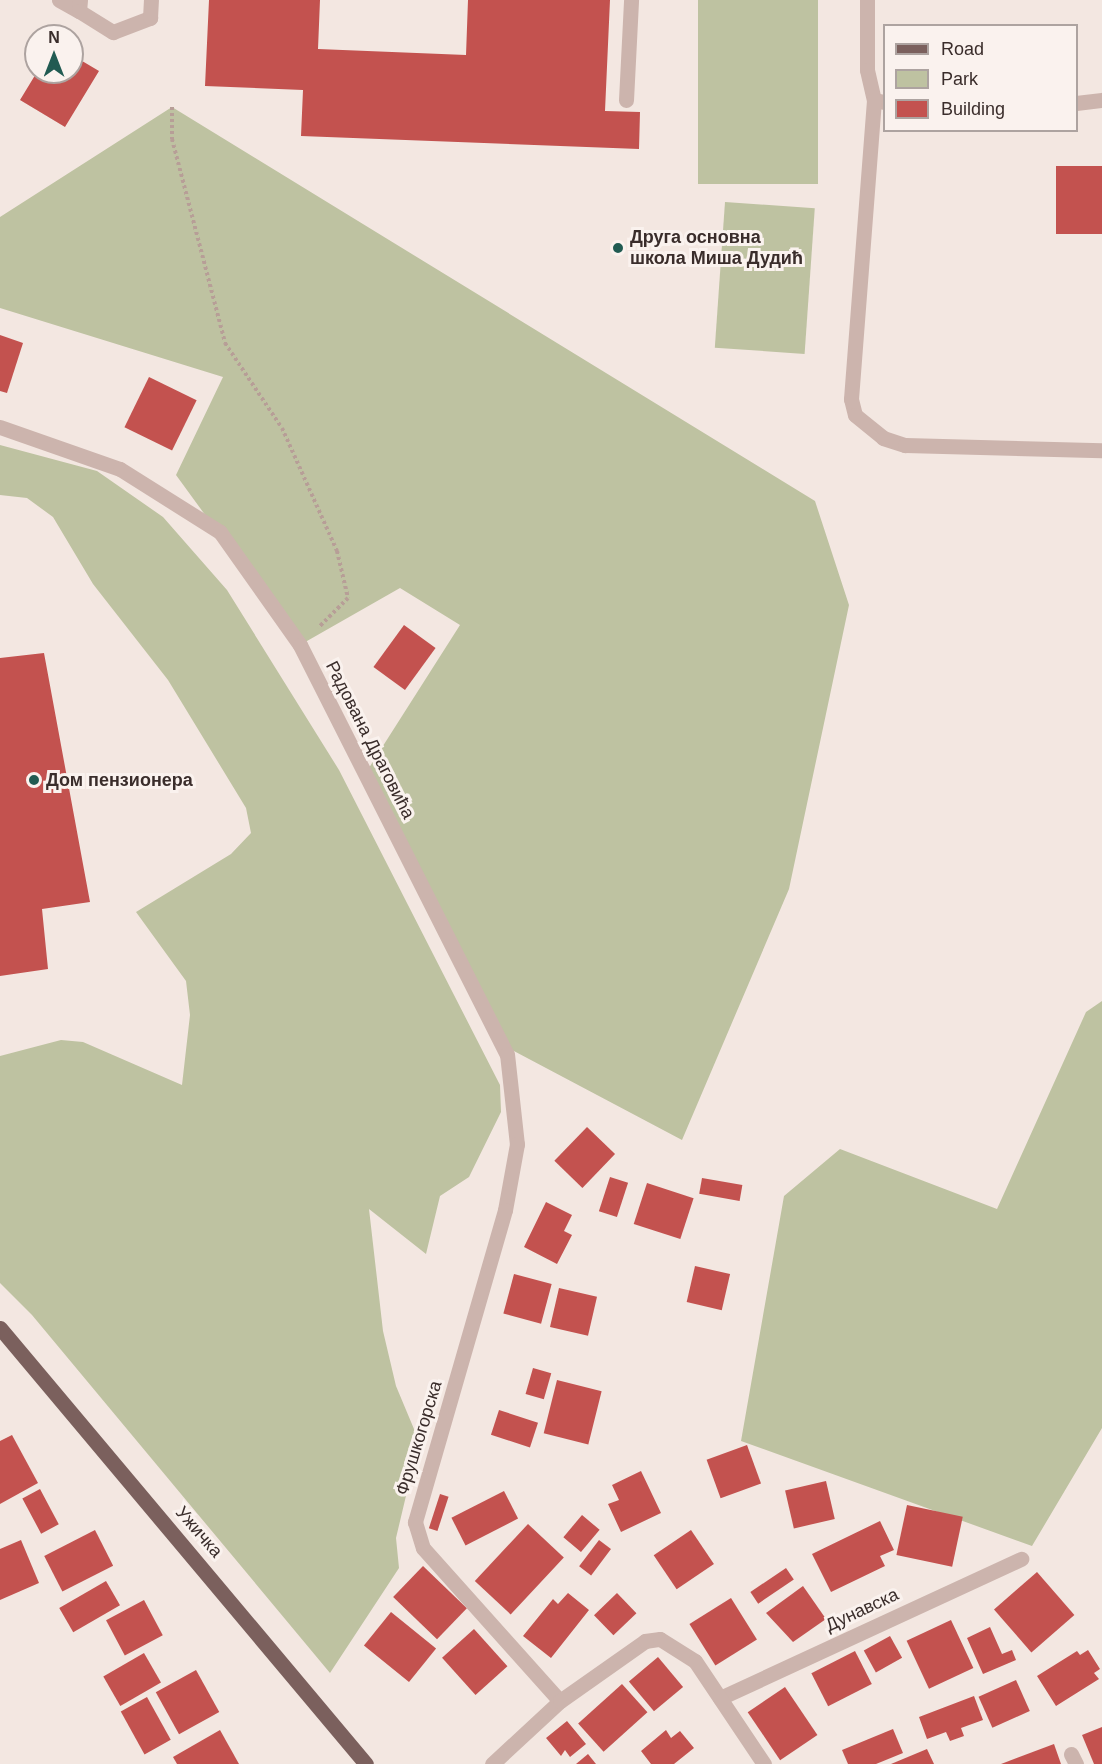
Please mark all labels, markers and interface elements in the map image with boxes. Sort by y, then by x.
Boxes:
north arrow [24,24,84,84]
legend [883,24,1078,132]
text: N [48,29,60,46]
text: Road [941,39,984,59]
text: Park [941,69,978,89]
text: Building [941,99,1005,119]
place label: Друга основна школа Миша Дудић [630,227,803,270]
marker: Друга основна школа Миша Дудић [611,241,625,255]
street label: Радована Драговића [321,657,419,823]
place label: Дом пензионера [46,769,193,791]
marker: Дом пензионера [27,773,41,787]
street label: Фрушкогорска [391,1378,447,1498]
street label: Ужичка [171,1502,227,1562]
street label: Дунавска [822,1584,902,1636]

